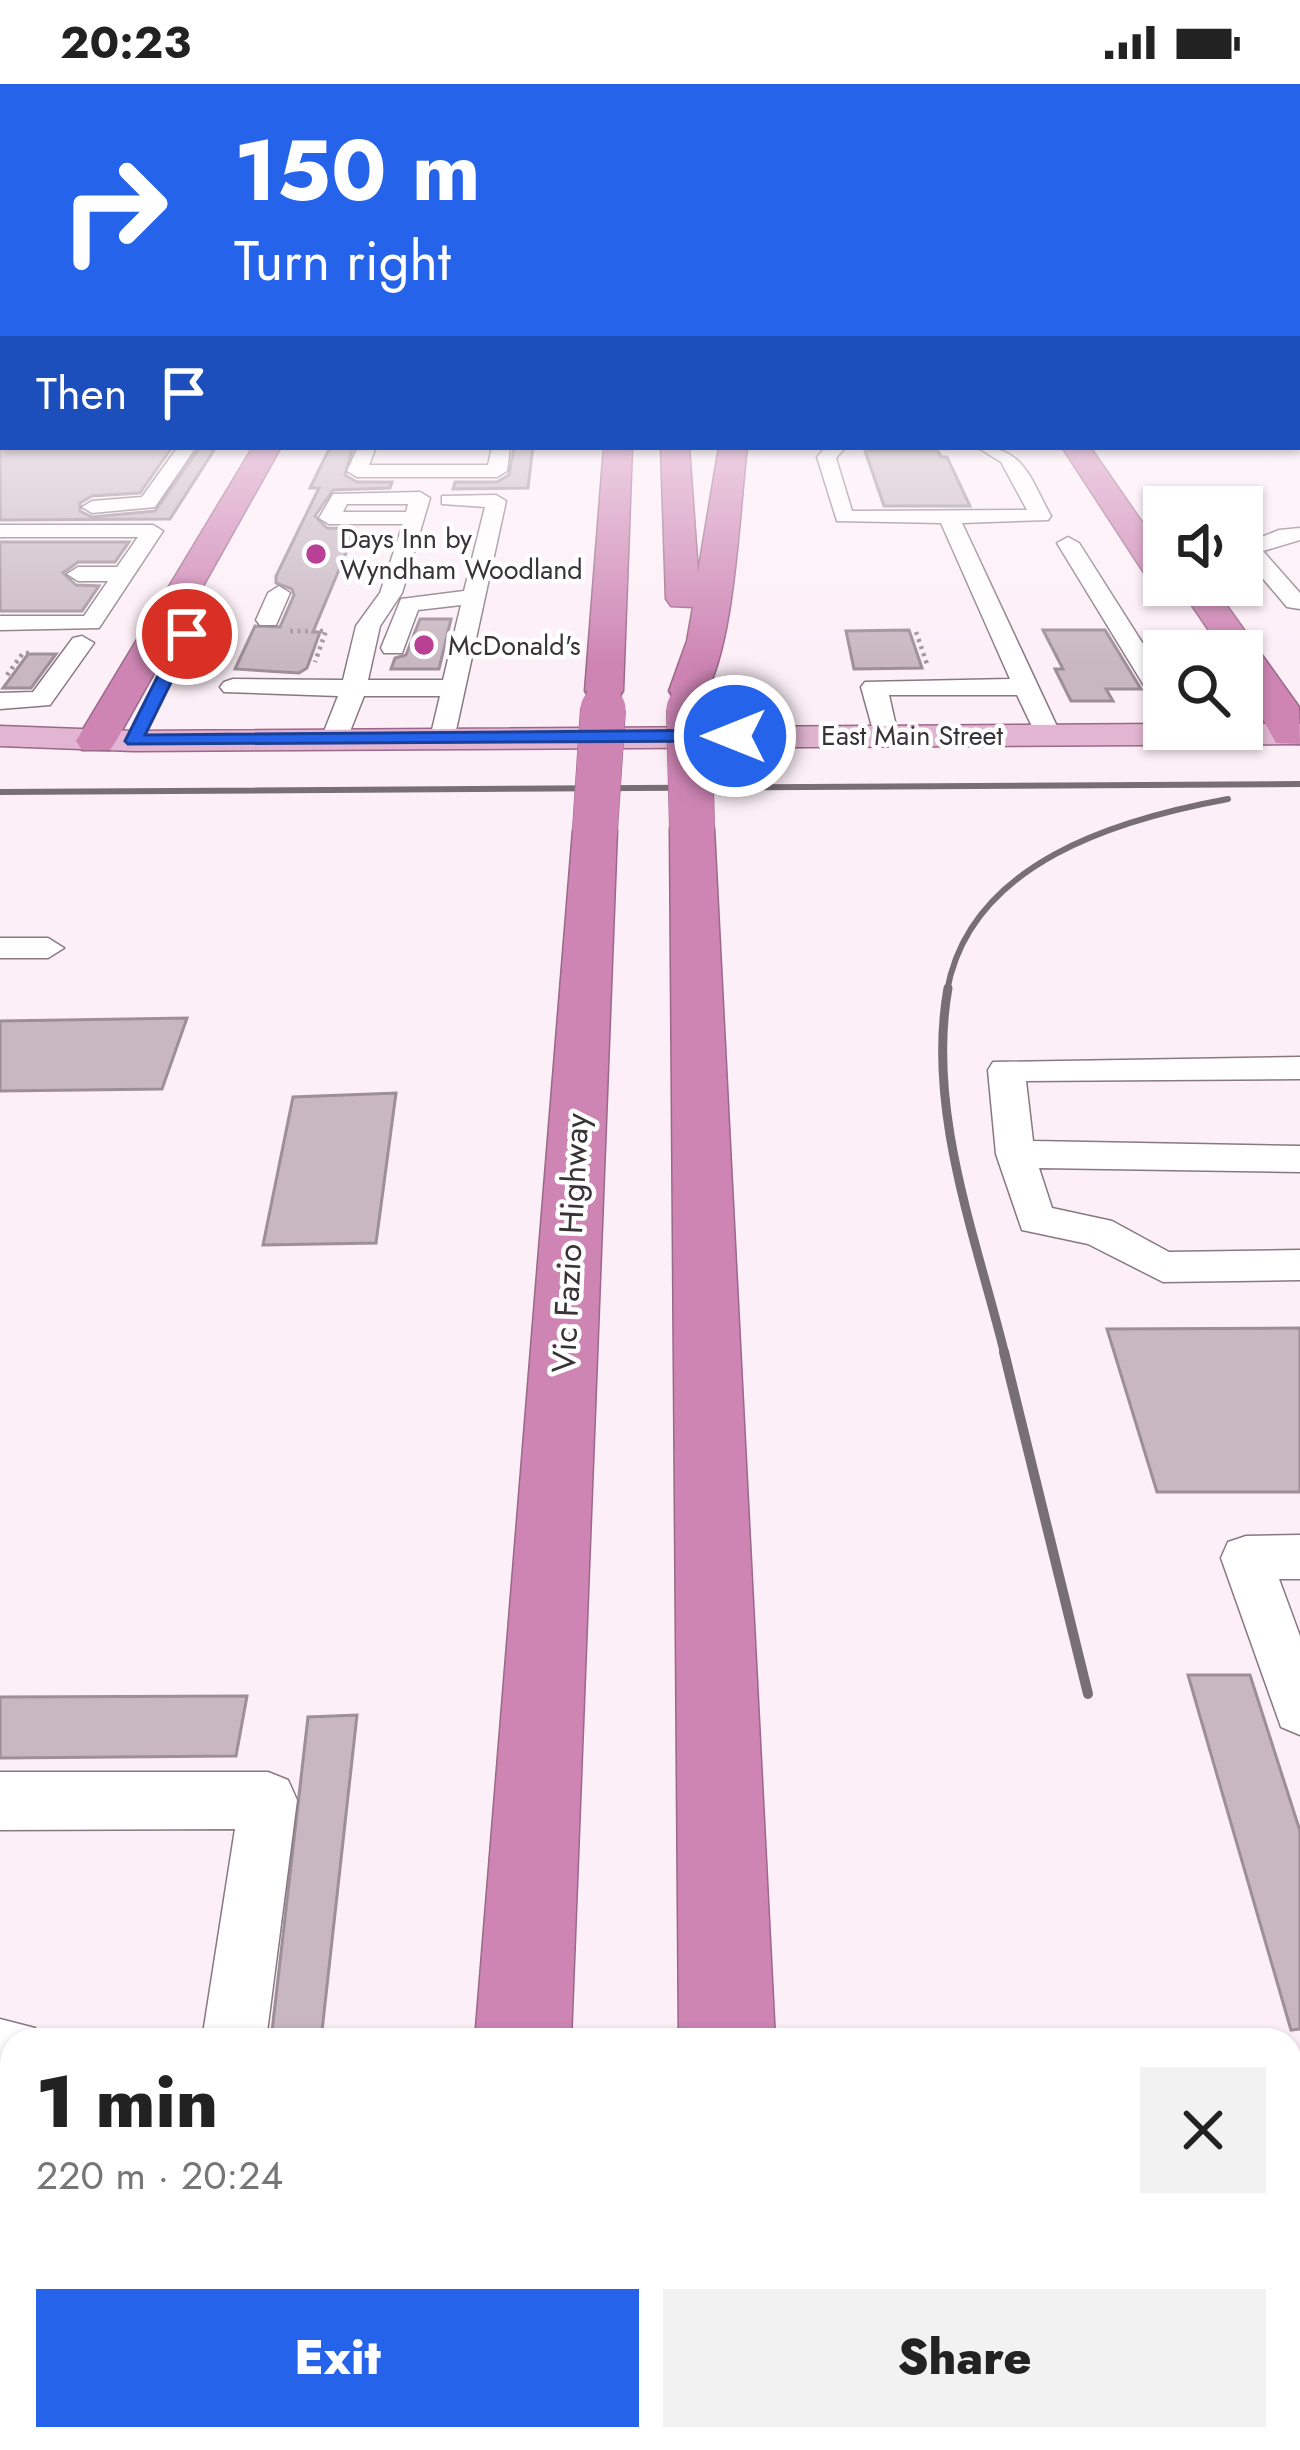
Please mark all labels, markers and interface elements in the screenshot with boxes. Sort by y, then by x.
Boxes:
text: 20:23 [60,10,191,75]
text: 150 m [234,110,481,232]
icon: right [36,132,192,288]
text: Turn right [234,222,451,300]
icon: arrive [151,360,217,426]
text: Then [36,361,127,426]
map controls [1143,486,1263,750]
button: sound [1143,486,1263,606]
place label: Days Inn by Wyndham Woodland [340,519,583,589]
marker: Days Inn by Wyndham Woodland [303,541,329,567]
pin [136,583,238,685]
icon: arrive [154,601,220,667]
place label: McDonald's [448,626,581,665]
button: search [1143,630,1263,750]
marker: McDonald's [411,632,437,658]
position arrow [672,673,798,799]
street label: East Main Street [821,716,1003,755]
street label: Vic Fazio Highway [540,1112,600,1374]
text: 1 min [36,2050,218,2154]
button: close [1140,2067,1266,2193]
text: 220 m · 20:24 [36,2147,283,2204]
button: Exit [36,2289,639,2427]
button: Share [663,2289,1266,2427]

